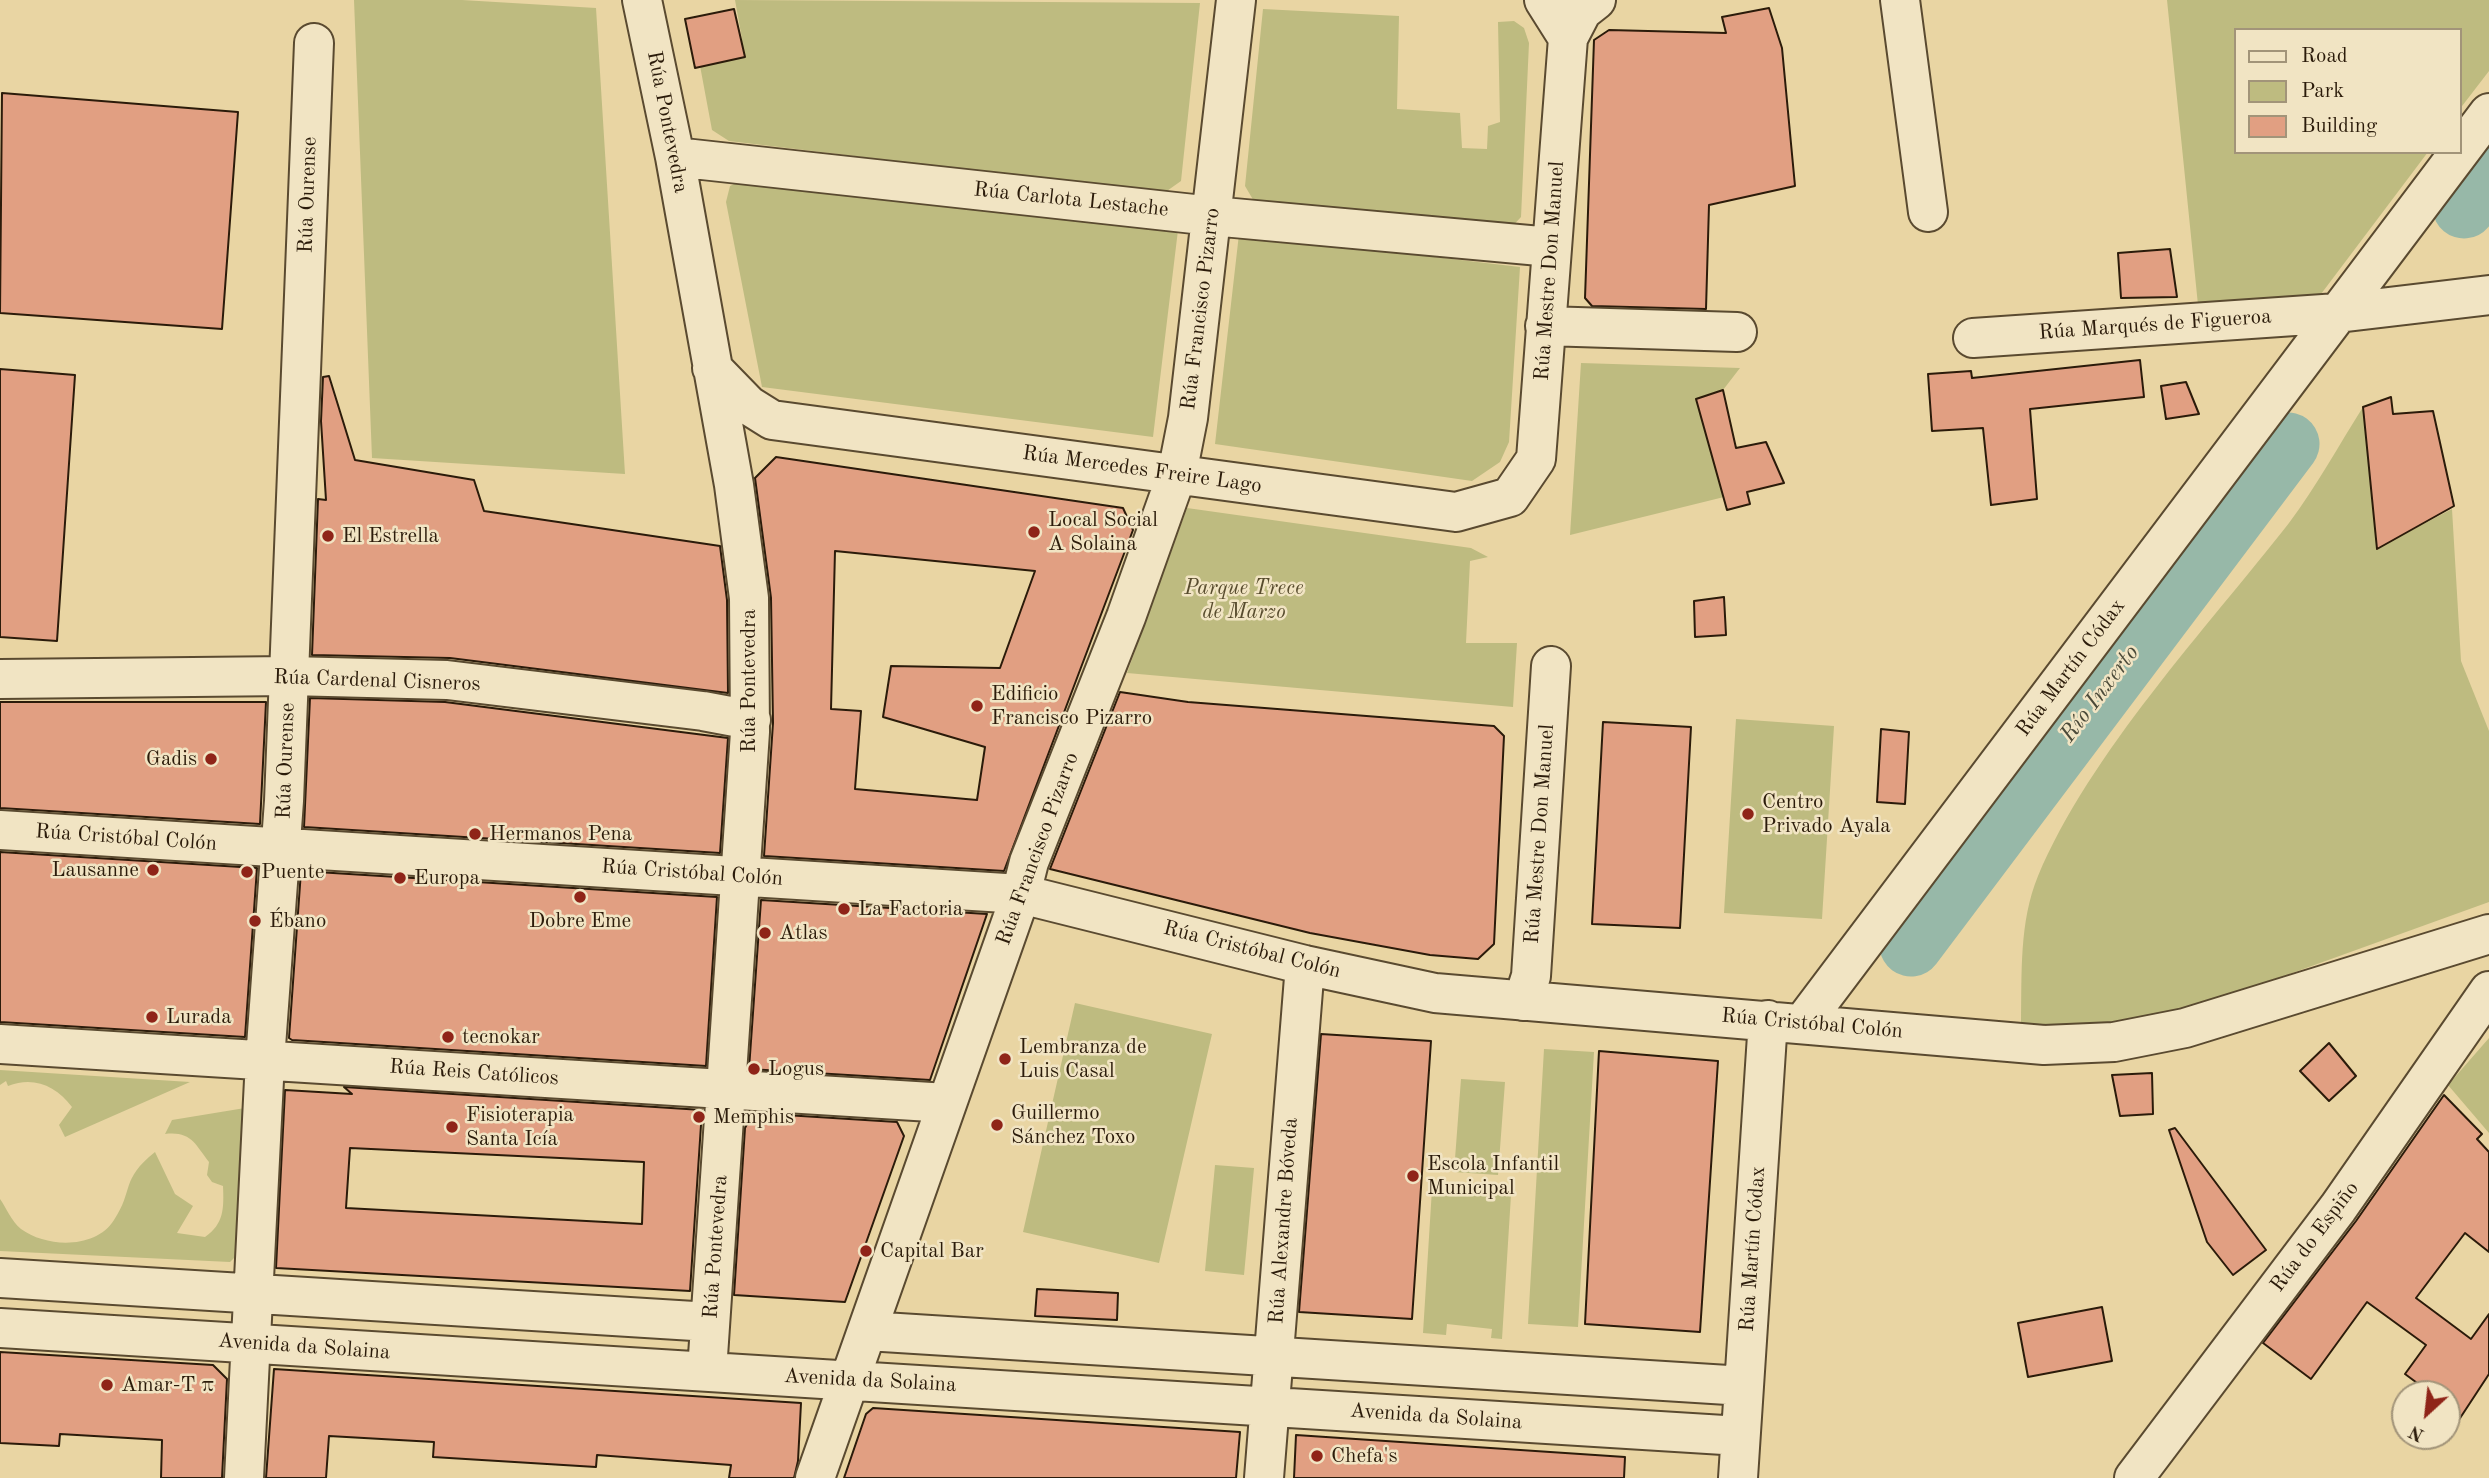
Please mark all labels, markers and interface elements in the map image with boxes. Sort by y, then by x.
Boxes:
legend [2234,28,2461,154]
text: Road [2301,46,2348,67]
street label: Rúa Pontevedra [641,49,693,195]
text: Park [2301,81,2344,102]
text: Building [2301,116,2377,137]
street label: Rúa Ourense [293,136,323,254]
street label: Rúa Mestre Don Manuel [1530,160,1570,382]
street label: Rúa Carlota Lestache [972,177,1170,223]
street label: Rúa Francisco Pizarro [1176,206,1226,412]
street label: Rúa Marqués de Figueroa [2038,304,2272,346]
street label: Rúa Mercedes Freire Lago [1021,441,1263,499]
place label: Local Social A Solaina [1048,507,1158,557]
place label: El Estrella [342,523,439,549]
marker: Local Social A Solaina [1026,524,1042,540]
marker: El Estrella [320,528,336,544]
park label: Parque Trece de Marzo [1184,575,1304,625]
street label: Rúa Martín Códax [2011,594,2131,742]
street label: Rúa Pontevedra [736,609,762,753]
water label: Río Inxerto [2055,640,2145,748]
street label: Rúa Cardenal Cisneros [273,665,481,697]
place label: Edificio Francisco Pizarro [991,681,1152,731]
marker: Edificio Francisco Pizarro [969,698,985,714]
street label: Rúa Ourense [271,702,301,820]
street label: Rúa Mestre Don Manuel [1520,723,1560,945]
place label: Gadis [146,746,197,772]
street label: Rúa Francisco Pizarro [991,749,1085,949]
marker: Gadis [203,751,219,767]
place label: Centro Privado Ayala [1762,789,1891,839]
marker: Centro Privado Ayala [1740,806,1756,822]
street label: Rúa Cristóbal Colón [34,819,218,857]
place label: Hermanos Pena [489,821,632,847]
marker: Hermanos Pena [467,826,483,842]
street label: Rúa Cristóbal Colón [600,854,784,892]
place label: Lausanne [52,857,139,883]
place label: Puente [261,859,325,885]
marker: Lausanne [145,862,161,878]
marker: Puente [239,864,255,880]
place label: Europa [414,865,480,891]
marker: Europa [392,870,408,886]
marker: Dobre Eme [572,889,588,905]
place label: La Factoria [858,896,963,922]
marker: La Factoria [836,901,852,917]
place label: Ébano [269,908,326,934]
place label: Dobre Eme [529,908,631,934]
marker: Ébano [247,913,263,929]
street label: Rúa Cristóbal Colón [1160,916,1344,984]
place label: Atlas [779,920,828,946]
marker: Atlas [757,925,773,941]
place label: Lurada [166,1004,232,1030]
street label: Rúa Cristóbal Colón [1720,1004,1904,1044]
marker: Lurada [144,1009,160,1025]
place label: tecnokar [462,1024,540,1050]
marker: tecnokar [440,1029,456,1045]
place label: Lembranza de Luis Casal [1019,1034,1147,1084]
marker: Lembranza de Luis Casal [997,1051,1013,1067]
street label: Rúa Reis Católicos [388,1054,560,1092]
place label: Logus [768,1056,824,1082]
marker: Logus [746,1061,762,1077]
place label: Guillermo Sánchez Toxo [1011,1100,1135,1150]
place label: Fisioterapia Santa Icía [466,1102,574,1152]
place label: Memphis [713,1104,794,1130]
marker: Memphis [691,1109,707,1125]
marker: Guillermo Sánchez Toxo [989,1117,1005,1133]
street label: Rúa Alexandre Bóveda [1264,1117,1304,1325]
marker: Fisioterapia Santa Icía [444,1119,460,1135]
place label: Escola Infantil Municipal [1427,1151,1559,1201]
street label: Rúa Martín Códax [1735,1165,1771,1333]
marker: Escola Infantil Municipal [1405,1168,1421,1184]
street label: Rúa Pontevedra [698,1174,734,1320]
street label: Rúa do Espiño [2265,1177,2365,1297]
place label: Capital Bar [880,1238,984,1264]
marker: Capital Bar [858,1243,874,1259]
street label: Avenida da Solaina [217,1328,391,1366]
street label: Avenida da Solaina [783,1364,957,1398]
place label: Amar-T π [121,1372,214,1398]
marker: Amar-T π [99,1377,115,1393]
north arrow [2391,1380,2461,1450]
street label: Avenida da Solaina [1349,1398,1523,1436]
text: N [2406,1421,2428,1444]
place label: Chefa's [1331,1443,1398,1469]
marker: Chefa's [1309,1448,1325,1464]

